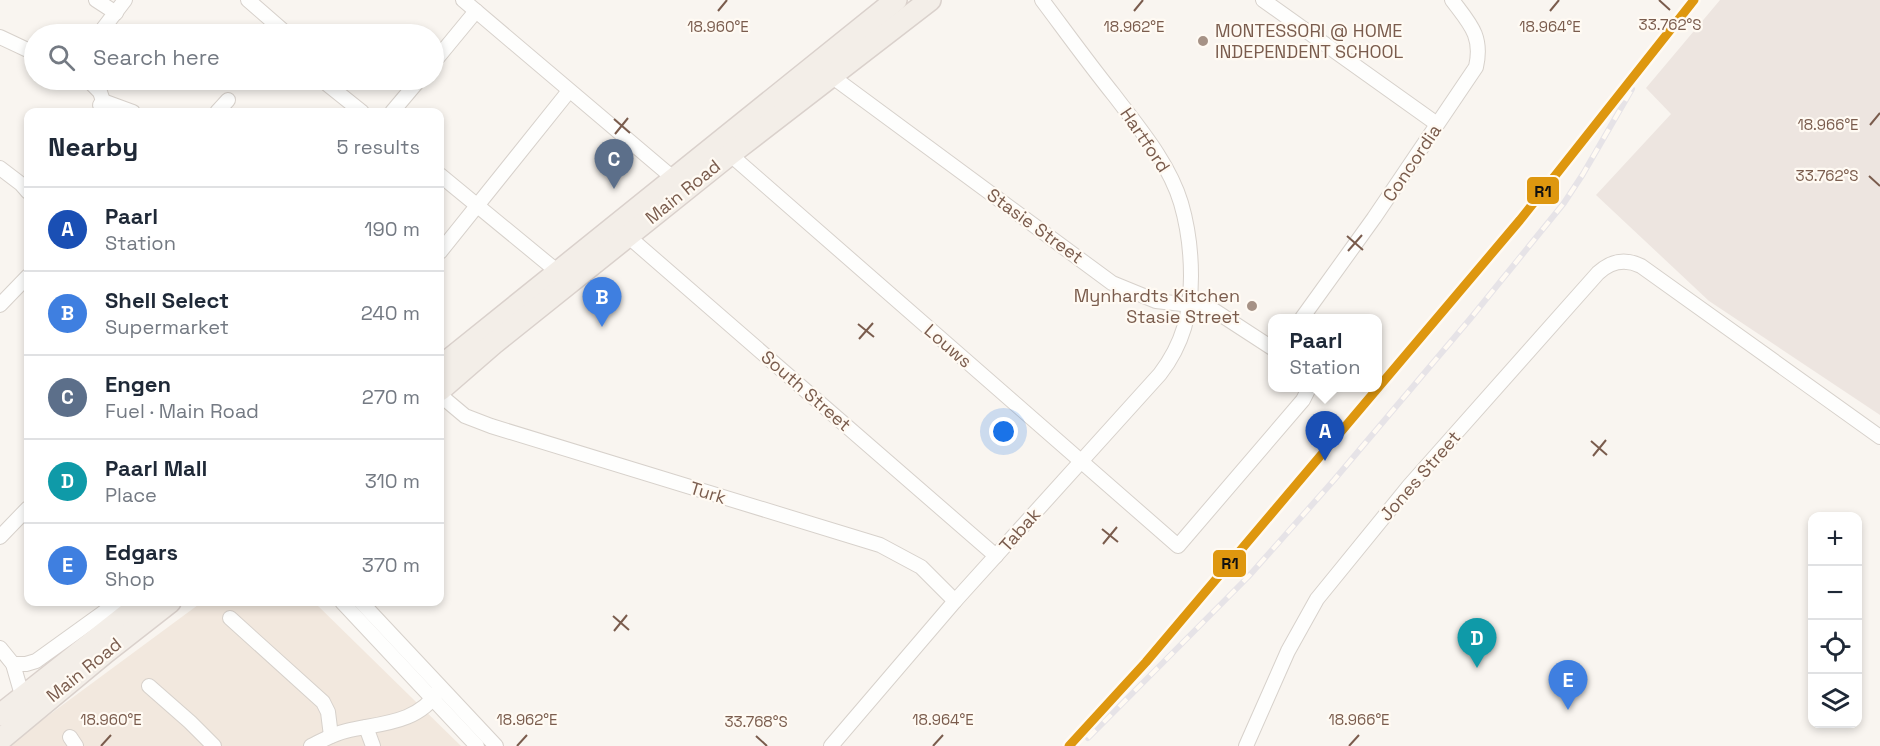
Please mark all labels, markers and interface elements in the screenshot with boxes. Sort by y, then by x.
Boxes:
text: 33.762°S [1639,15,1701,34]
text: 18.960°E [687,17,749,36]
text: 18.962°E [1104,17,1164,36]
text: 18.964°E [1519,17,1581,36]
place label: MONTESSORI @ HOME INDEPENDENT SCHOOL [1215,19,1404,63]
search box [24,24,444,90]
marker: MONTESSORI @ HOME INDEPENDENT SCHOOL [1196,34,1210,48]
icon: search [45,41,78,74]
text: Search here [93,43,220,71]
street label: Hartford [1115,103,1175,177]
text: 18.966°E [1797,115,1859,134]
street label: Concordia [1377,120,1446,206]
text: Nearby [48,130,138,164]
text: 5 results [336,134,420,160]
pin: C [594,140,634,189]
street label: Main Road [640,154,725,229]
text: 33.762°S [1796,166,1858,185]
line badge: R1 [1526,176,1560,205]
text: R1 [1534,181,1552,202]
street label: Stasie Street [983,183,1088,268]
text: Paarl [105,202,158,230]
text: A [61,216,74,242]
text: 190 m [364,216,420,242]
text: Station [105,230,176,256]
pin: B [582,278,622,327]
place label: Mynhardts Kitchen Stasie Street [1074,284,1240,328]
text: Shell Select [105,286,229,314]
marker: Mynhardts Kitchen Stasie Street [1245,299,1259,313]
text: B [61,300,74,326]
text: 240 m [361,300,420,326]
text: Supermarket [105,314,229,340]
popup [1268,314,1382,392]
street label: Louws [920,319,977,373]
text: Paarl [1290,326,1343,354]
street label: South Street [756,345,856,436]
text: Station [1290,354,1361,380]
text: Engen [105,370,171,398]
text: C [61,384,74,410]
text: 270 m [362,384,420,410]
text: Fuel · Main Road [105,398,259,424]
pin: A [1306,412,1344,461]
your location [989,417,1018,446]
street label: Jones Street [1374,426,1465,526]
text: Paarl Mall [105,454,207,482]
text: D [61,468,74,494]
text: 310 m [365,468,420,494]
street label: Turk [687,476,729,509]
text: Place [105,482,157,508]
street label: Tabak [994,503,1045,556]
map controls [1808,512,1862,728]
button: + [1808,512,1862,566]
text: Edgars [105,538,178,566]
line badge: R1 [1212,549,1247,578]
text: E [62,552,73,578]
text: 370 m [362,552,420,578]
text: R1 [1221,553,1239,574]
text: Shop [105,566,155,592]
button: − [1808,566,1862,620]
pin: D [1458,618,1496,668]
button: locate [1808,620,1862,674]
street label: Main Road [41,632,126,707]
pin: E [1548,660,1588,710]
button: layers [1808,674,1862,728]
text: 18.960°E [80,710,142,729]
text: 18.962°E [497,710,557,729]
text: 18.964°E [912,710,974,729]
text: 18.966°E [1328,710,1390,729]
text: 33.768°S [724,712,788,731]

